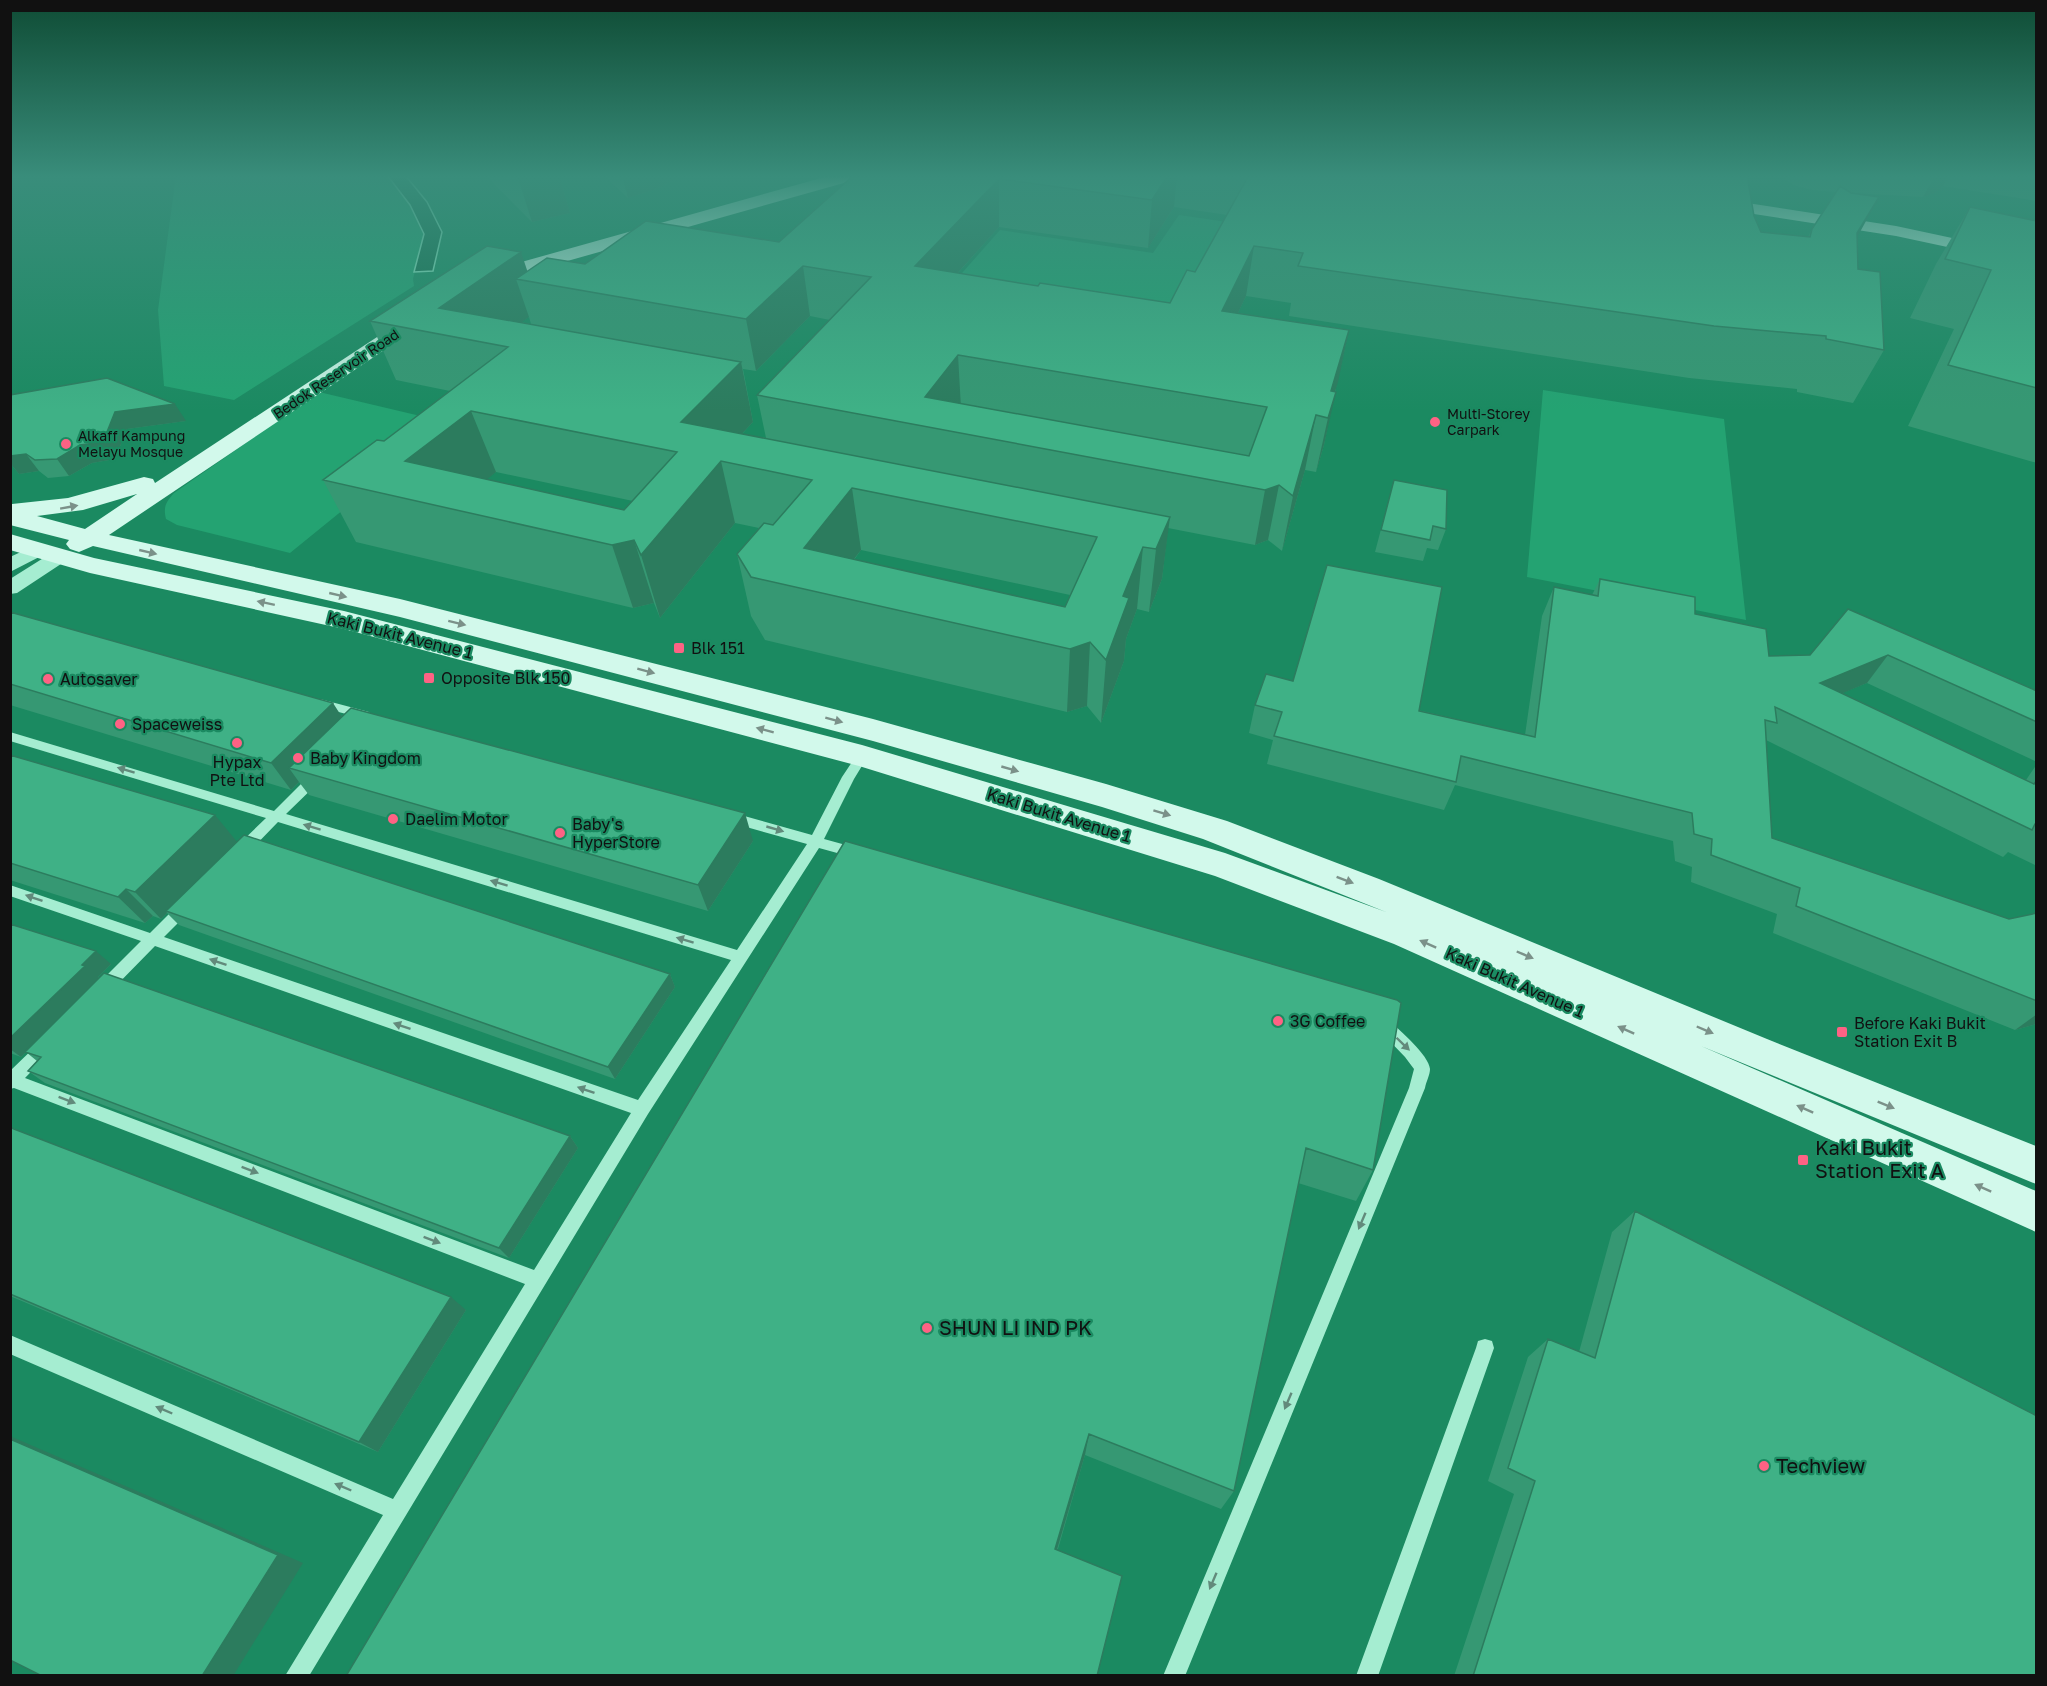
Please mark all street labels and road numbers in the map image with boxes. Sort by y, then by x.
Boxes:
street label: Bedok Reservoir Road [270,325,402,422]
street label: Kaki Bukit Avenue 1 [325,607,475,663]
street label: Kaki Bukit Avenue 1 [985,784,1134,847]
street label: Kaki Bukit Avenue 1 [1443,942,1588,1022]

